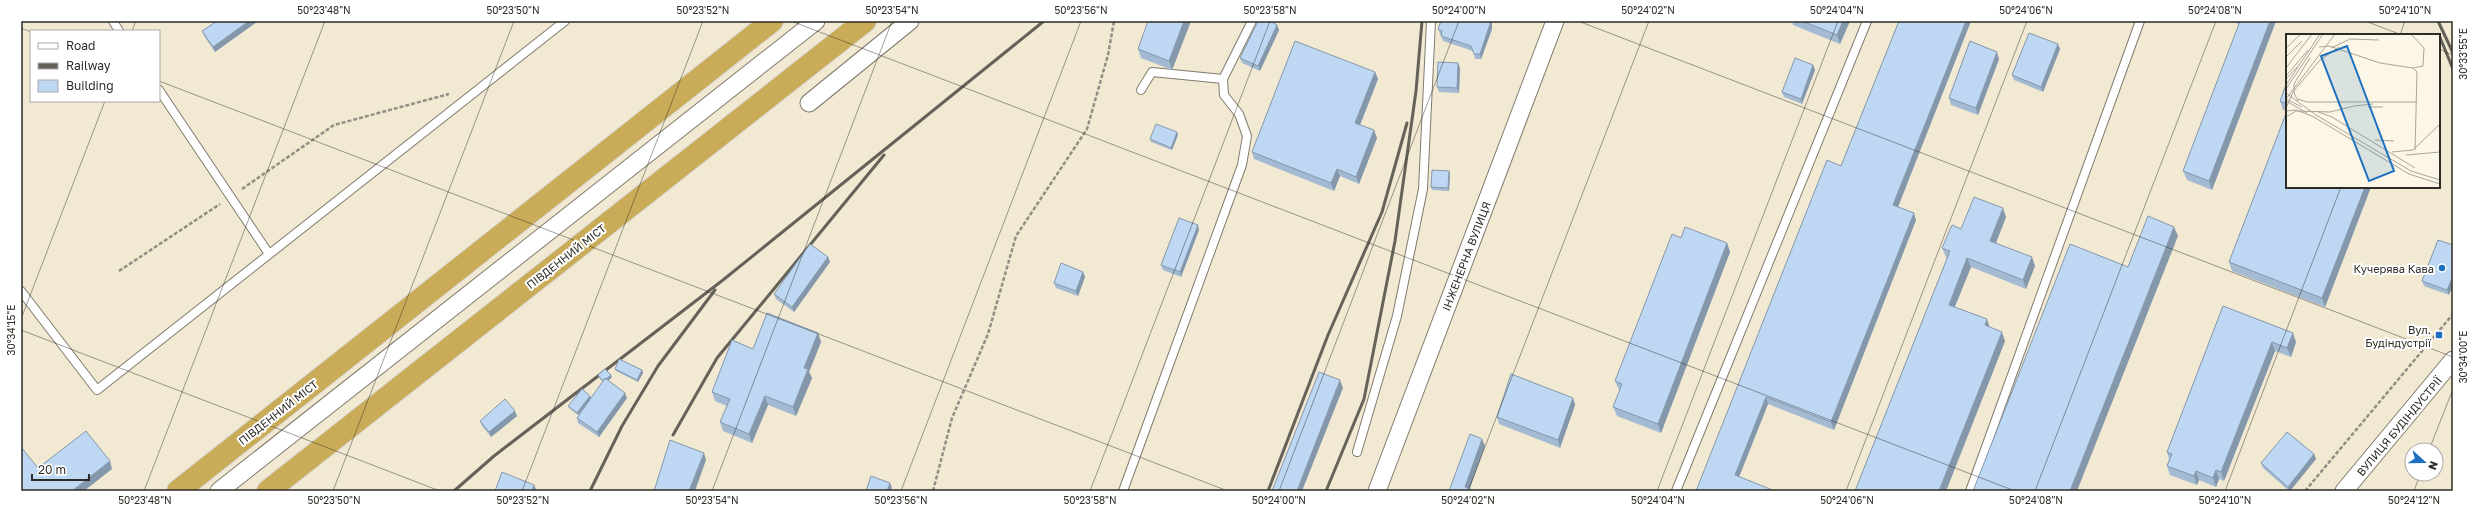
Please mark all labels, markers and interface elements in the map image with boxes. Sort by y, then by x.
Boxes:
text: 50°23'48"N [297,4,351,16]
text: 50°23'50"N [486,4,540,16]
text: 50°23'52"N [677,4,729,16]
text: 50°23'54"N [865,4,919,16]
text: 50°23'56"N [1054,4,1108,16]
text: 50°23'58"N [1243,4,1297,16]
text: 50°24'00"N [1432,4,1486,16]
text: 50°24'02"N [1621,4,1675,16]
text: 50°24'04"N [1810,4,1864,16]
text: 50°24'06"N [1999,4,2053,16]
text: 50°24'08"N [2188,4,2242,16]
text: 50°24'10"N [2379,4,2431,16]
text: 30°33'55"E [2457,28,2469,80]
legend [30,30,160,102]
inset map [2286,34,2440,188]
text: Road [66,38,95,53]
text: Railway [66,58,111,73]
text: Building [66,78,114,93]
street label: ІНЖЕНЕРНА ВУЛИЦЯ [1439,200,1493,312]
street label: ПІВДЕННИЙ МІСТ [524,221,608,291]
place label: Кучерява Кава [2354,262,2434,275]
marker: Кучерява Кава [2437,263,2447,273]
text: 30°34'15"E [5,305,17,355]
place label: Вул. Будіндустрії [2365,323,2432,349]
marker: Вул. Будіндустрії [2434,330,2444,340]
text: 30°34'00"E [2457,331,2469,383]
street label: ВУЛИЦЯ БУДІНДУСТРІЇ [2354,373,2445,478]
street label: ПІВДЕННИЙ МІСТ [236,377,320,447]
north arrow [2404,442,2444,482]
scale bar [32,456,89,482]
text: N [2426,460,2441,472]
text: 20 m [38,462,66,477]
text: 50°23'48"N [118,494,172,506]
text: 50°23'50"N [307,494,361,506]
text: 50°23'52"N [497,494,549,506]
text: 50°23'54"N [685,494,739,506]
text: 50°23'56"N [874,494,928,506]
text: 50°23'58"N [1063,494,1117,506]
text: 50°24'00"N [1252,494,1306,506]
text: 50°24'02"N [1441,494,1495,506]
text: 50°24'04"N [1631,494,1685,506]
text: 50°24'06"N [1820,494,1874,506]
text: 50°24'08"N [2009,494,2063,506]
text: 50°24'10"N [2199,494,2251,506]
text: 50°24'12"N [2388,494,2440,506]

